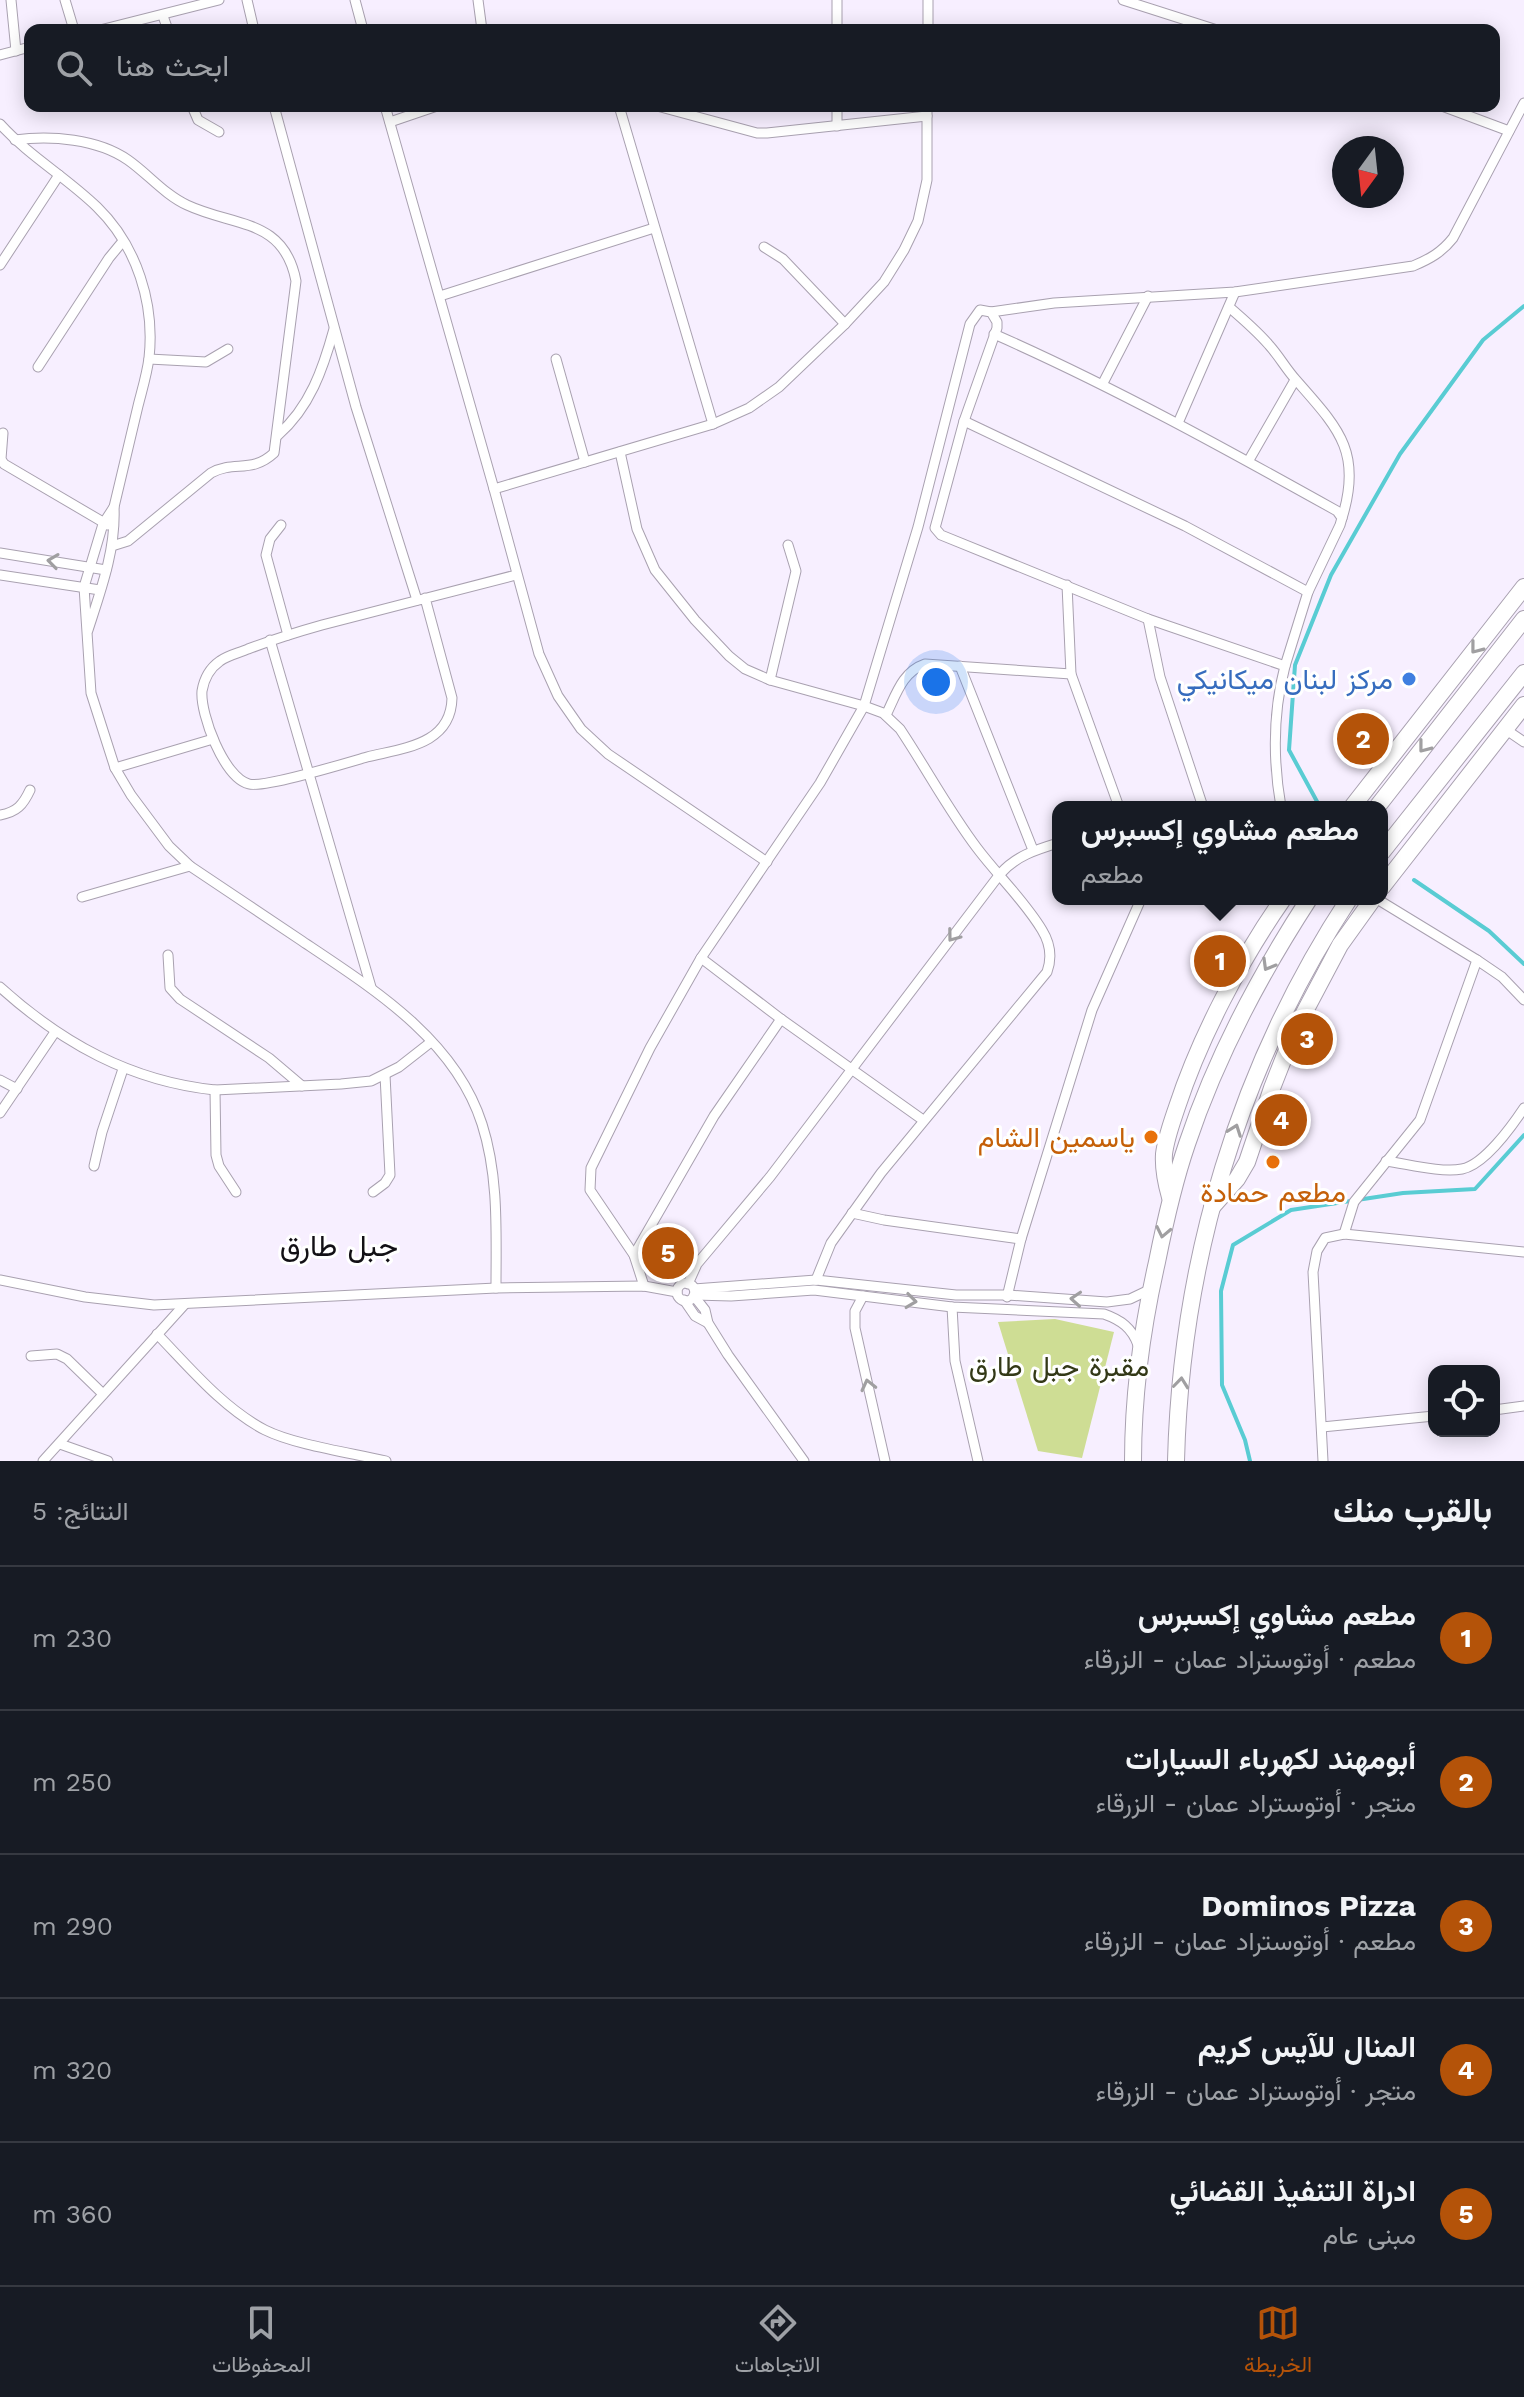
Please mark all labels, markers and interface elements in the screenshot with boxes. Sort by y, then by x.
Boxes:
search box [24,24,1500,112]
icon: search [52,46,96,90]
text: ابحث هنا [116,48,229,83]
north arrow [1332,136,1404,208]
one-way arrow [46,553,60,570]
one-way arrow [1471,639,1485,654]
your location [916,662,956,702]
place label: مركز لبنان ميكانيكي [1177,663,1393,702]
marker: مركز لبنان ميكانيكي [1400,670,1418,688]
pin: 2 [1337,709,1389,769]
one-way arrow [1419,738,1434,752]
popup [1052,801,1388,905]
text: مطعم مشاوي إكسبرس [1081,812,1359,847]
text: مطعم [1081,859,1144,889]
one-way arrow [948,927,962,942]
pin: 1 [1194,931,1246,991]
one-way arrow [1262,957,1278,971]
pin: 3 [1281,1009,1333,1069]
pin: 4 [1255,1090,1307,1150]
place label: ياسمين الشام [978,1121,1135,1156]
one-way arrow [1225,1123,1242,1137]
marker: ياسمين الشام [1142,1128,1160,1146]
marker: مطعم حمادة [1264,1153,1282,1171]
place label: مطعم حمادة [1200,1176,1346,1211]
pin: 5 [642,1223,694,1283]
one-way arrow [1155,1225,1172,1239]
district label: جبل طارق [280,1228,398,1264]
one-way arrow [1069,1291,1082,1308]
one-way arrow [905,1293,918,1310]
park label: مقبرة جبل طارق [969,1350,1149,1384]
map controls [1428,1365,1500,1437]
button: locate [1428,1365,1500,1437]
one-way arrow [1173,1376,1190,1389]
one-way arrow [860,1379,877,1392]
text: بالقرب منك [1333,1490,1492,1530]
text: النتائج: 5 [32,1496,129,1526]
text: مطعم مشاوي إكسبرس [1138,1597,1416,1632]
text: 230 m [32,1623,112,1653]
text: 1 [1460,1623,1472,1653]
text: مطعم · أوتوستراد عمان - الزرقاء [1084,1644,1416,1674]
text: أبومهند لكهرباء السيارات [1125,1741,1416,1776]
text: 250 m [32,1767,112,1797]
text: 2 [1458,1767,1474,1797]
text: متجر · أوتوستراد عمان - الزرقاء [1096,1788,1416,1818]
text: Dominos Pizza [1201,1888,1416,1923]
text: 290 m [32,1911,113,1941]
text: 3 [1458,1911,1474,1941]
text: مطعم · أوتوستراد عمان - الزرقاء [1084,1926,1416,1956]
text: المنال للآيس كريم [1198,2029,1416,2064]
text: 320 m [32,2055,112,2085]
text: 4 [1458,2055,1474,2085]
text: متجر · أوتوستراد عمان - الزرقاء [1096,2076,1416,2106]
text: ادراة التنفيذ القضائي [1169,2173,1416,2208]
text: 360 m [32,2199,113,2229]
text: 5 [1458,2199,1474,2229]
text: مبنى عام [1323,2220,1416,2250]
tab: المحفوظات [212,2301,311,2384]
tab: الاتجاهات [735,2301,820,2384]
tab: الخريطة [1244,2301,1312,2384]

